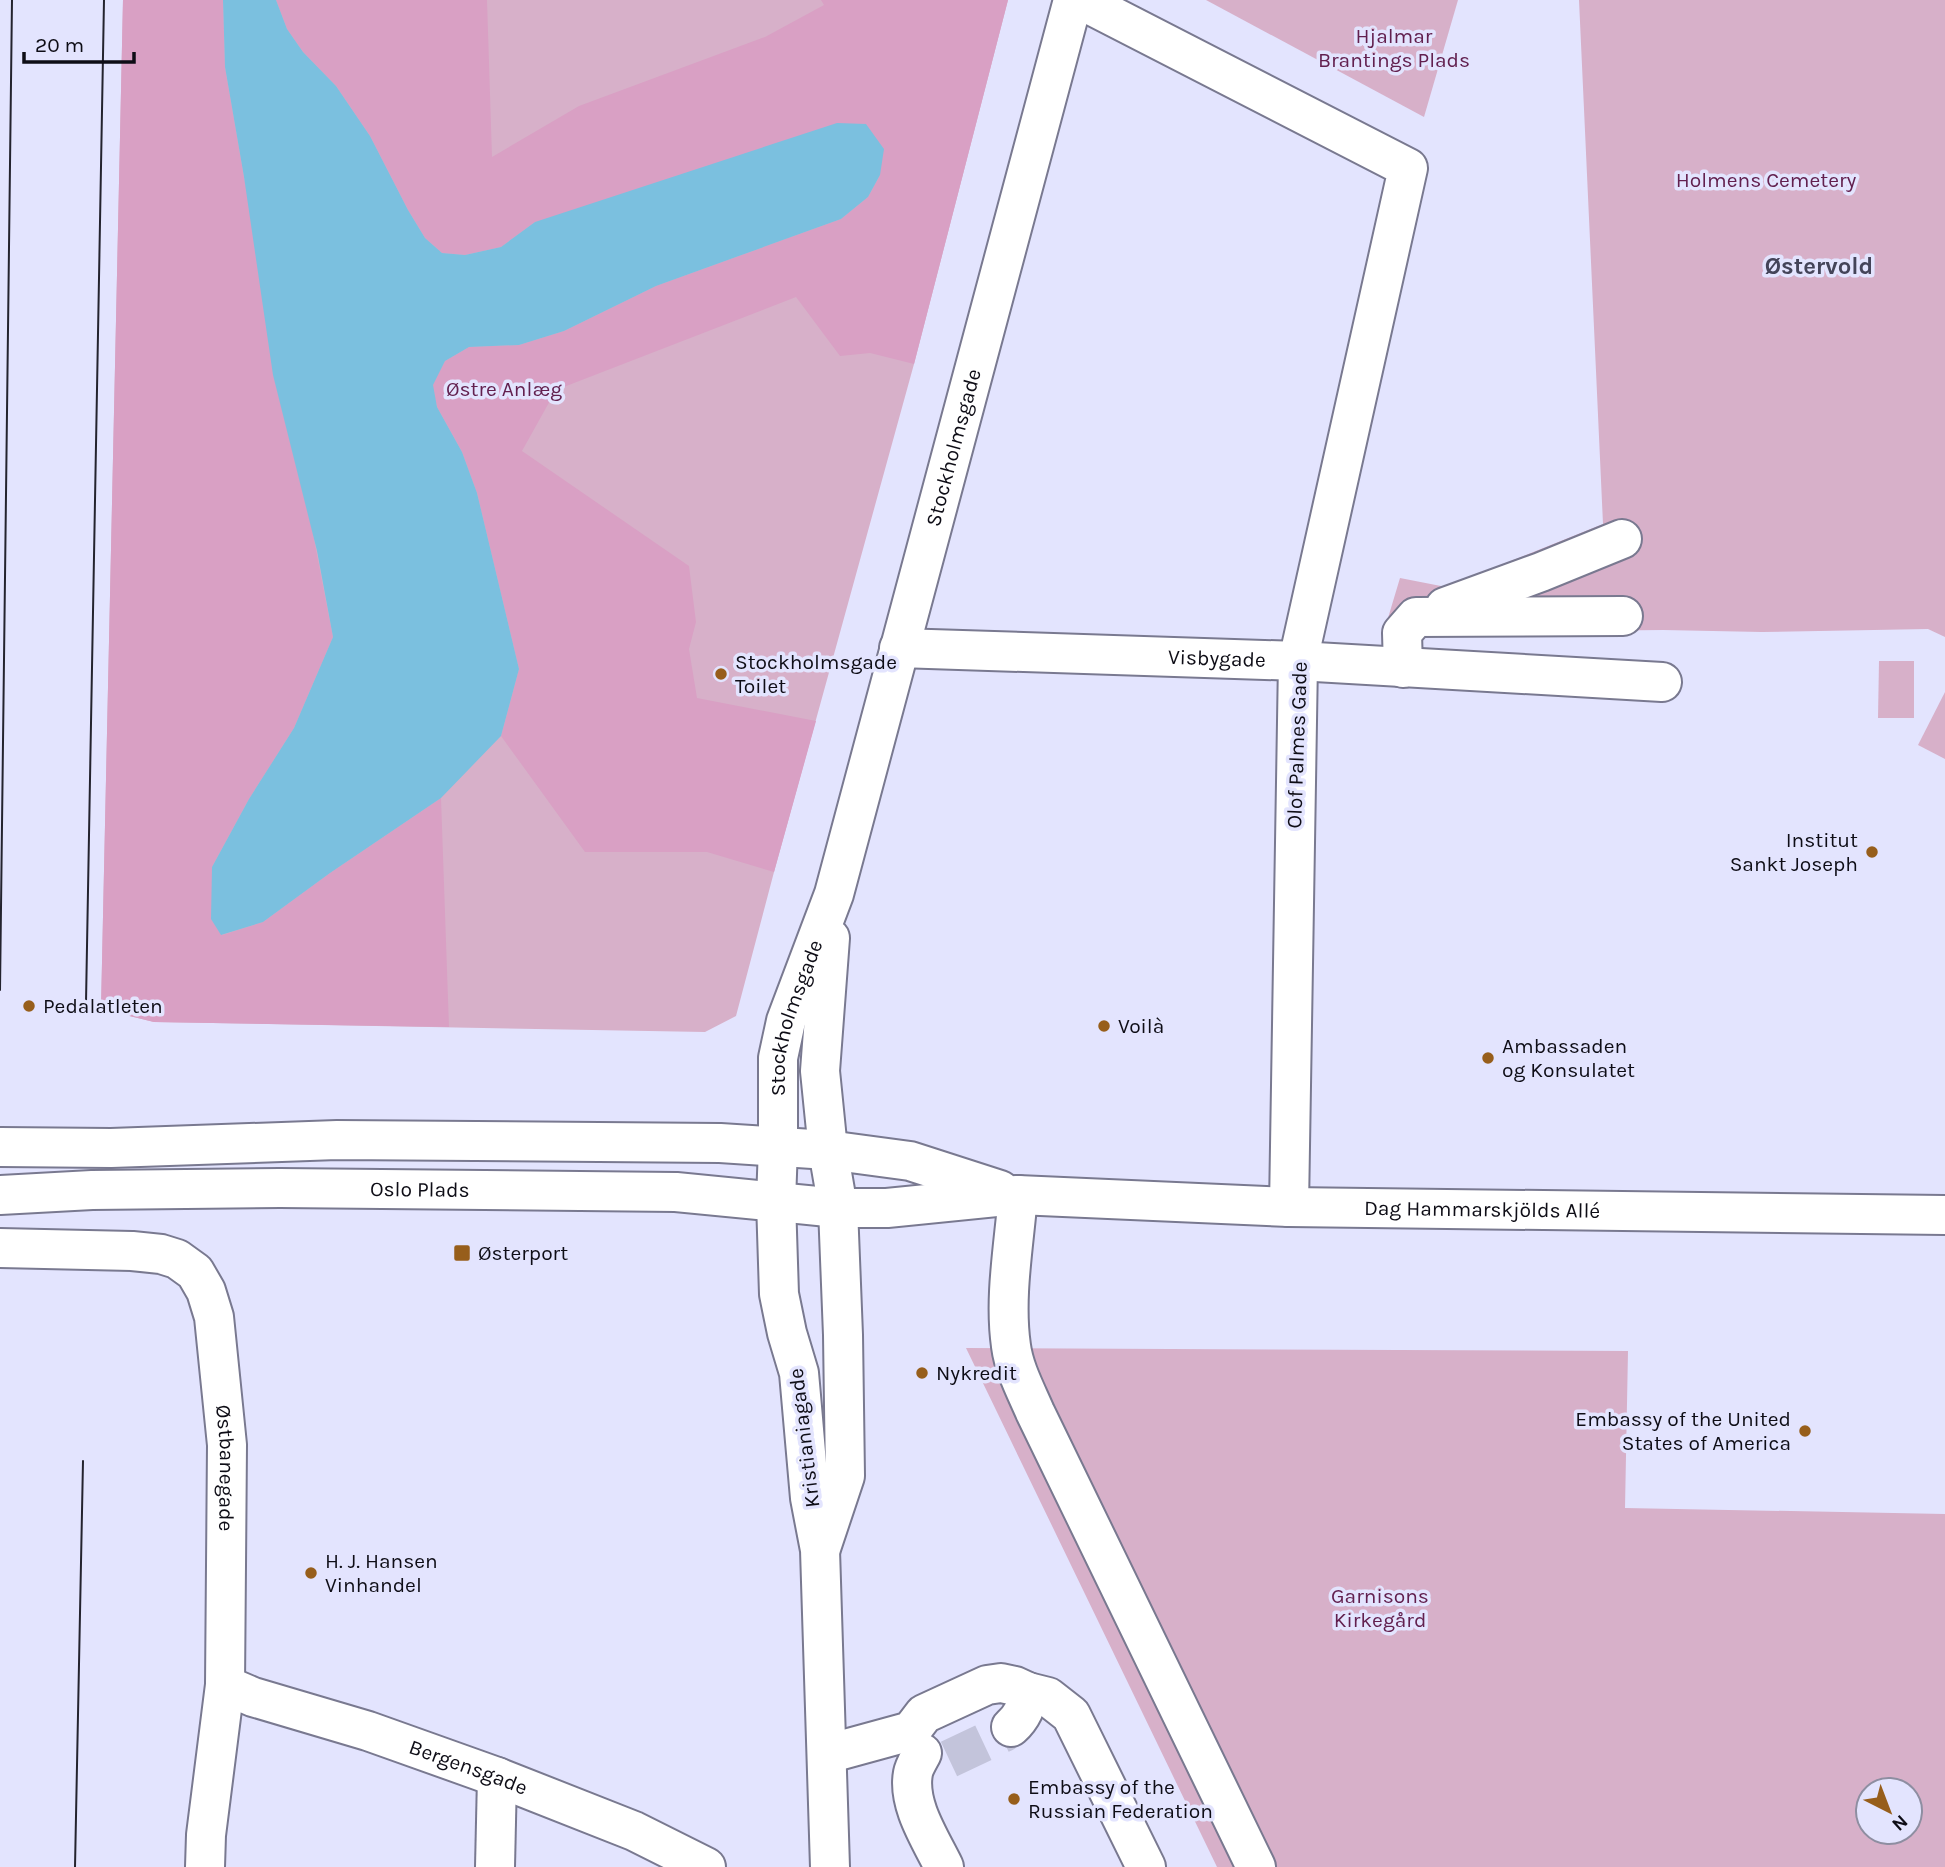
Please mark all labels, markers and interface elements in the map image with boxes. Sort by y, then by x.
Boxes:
scale bar [24,21,135,65]
park label: Hjalmar Brantings Plads [1318,24,1470,72]
text: 20 m [35,33,84,57]
park label: Holmens Cemetery [1676,168,1857,192]
district label: Østervold [1765,252,1873,280]
street label: Stockholmsgade [921,366,986,529]
park label: Østre Anlæg [446,377,562,401]
street label: Visbygade [1168,645,1266,672]
place label: Stockholmsgade Toilet [735,650,897,698]
street label: Olof Palmes Gade [1282,661,1312,829]
marker: Stockholmsgade Toilet [713,666,729,682]
place label: Institut Sankt Joseph [1730,828,1858,876]
marker: Institut Sankt Joseph [1864,844,1880,860]
street label: Stockholmsgade [766,936,828,1096]
place label: Pedalatleten [43,994,163,1018]
marker: Pedalatleten [21,998,37,1014]
place label: Voilà [1118,1014,1164,1038]
marker: Voilà [1096,1018,1112,1034]
place label: Ambassaden og Konsulatet [1502,1034,1635,1082]
marker: Ambassaden og Konsulatet [1480,1050,1496,1066]
street label: Oslo Plads [370,1177,470,1202]
street label: Dag Hammarskjölds Allé [1364,1196,1600,1223]
place label: Østerport [478,1241,568,1265]
marker: Østerport [452,1243,472,1263]
place label: Nykredit [936,1361,1017,1385]
marker: Nykredit [914,1365,930,1381]
street label: Kristianiagade [784,1367,824,1509]
street label: Østbanegade [211,1404,239,1531]
place label: Embassy of the United States of America [1575,1407,1791,1455]
marker: Embassy of the United States of America [1797,1423,1813,1439]
place label: H. J. Hansen Vinhandel [325,1549,438,1597]
marker: H. J. Hansen Vinhandel [303,1565,319,1581]
park label: Garnisons Kirkegård [1331,1584,1429,1632]
street label: Bergensgade [406,1735,531,1800]
place label: Embassy of the Russian Federation [1028,1775,1213,1823]
north arrow [1854,1776,1924,1846]
marker: Embassy of the Russian Federation [1006,1791,1022,1807]
text: N [1887,1810,1912,1836]

